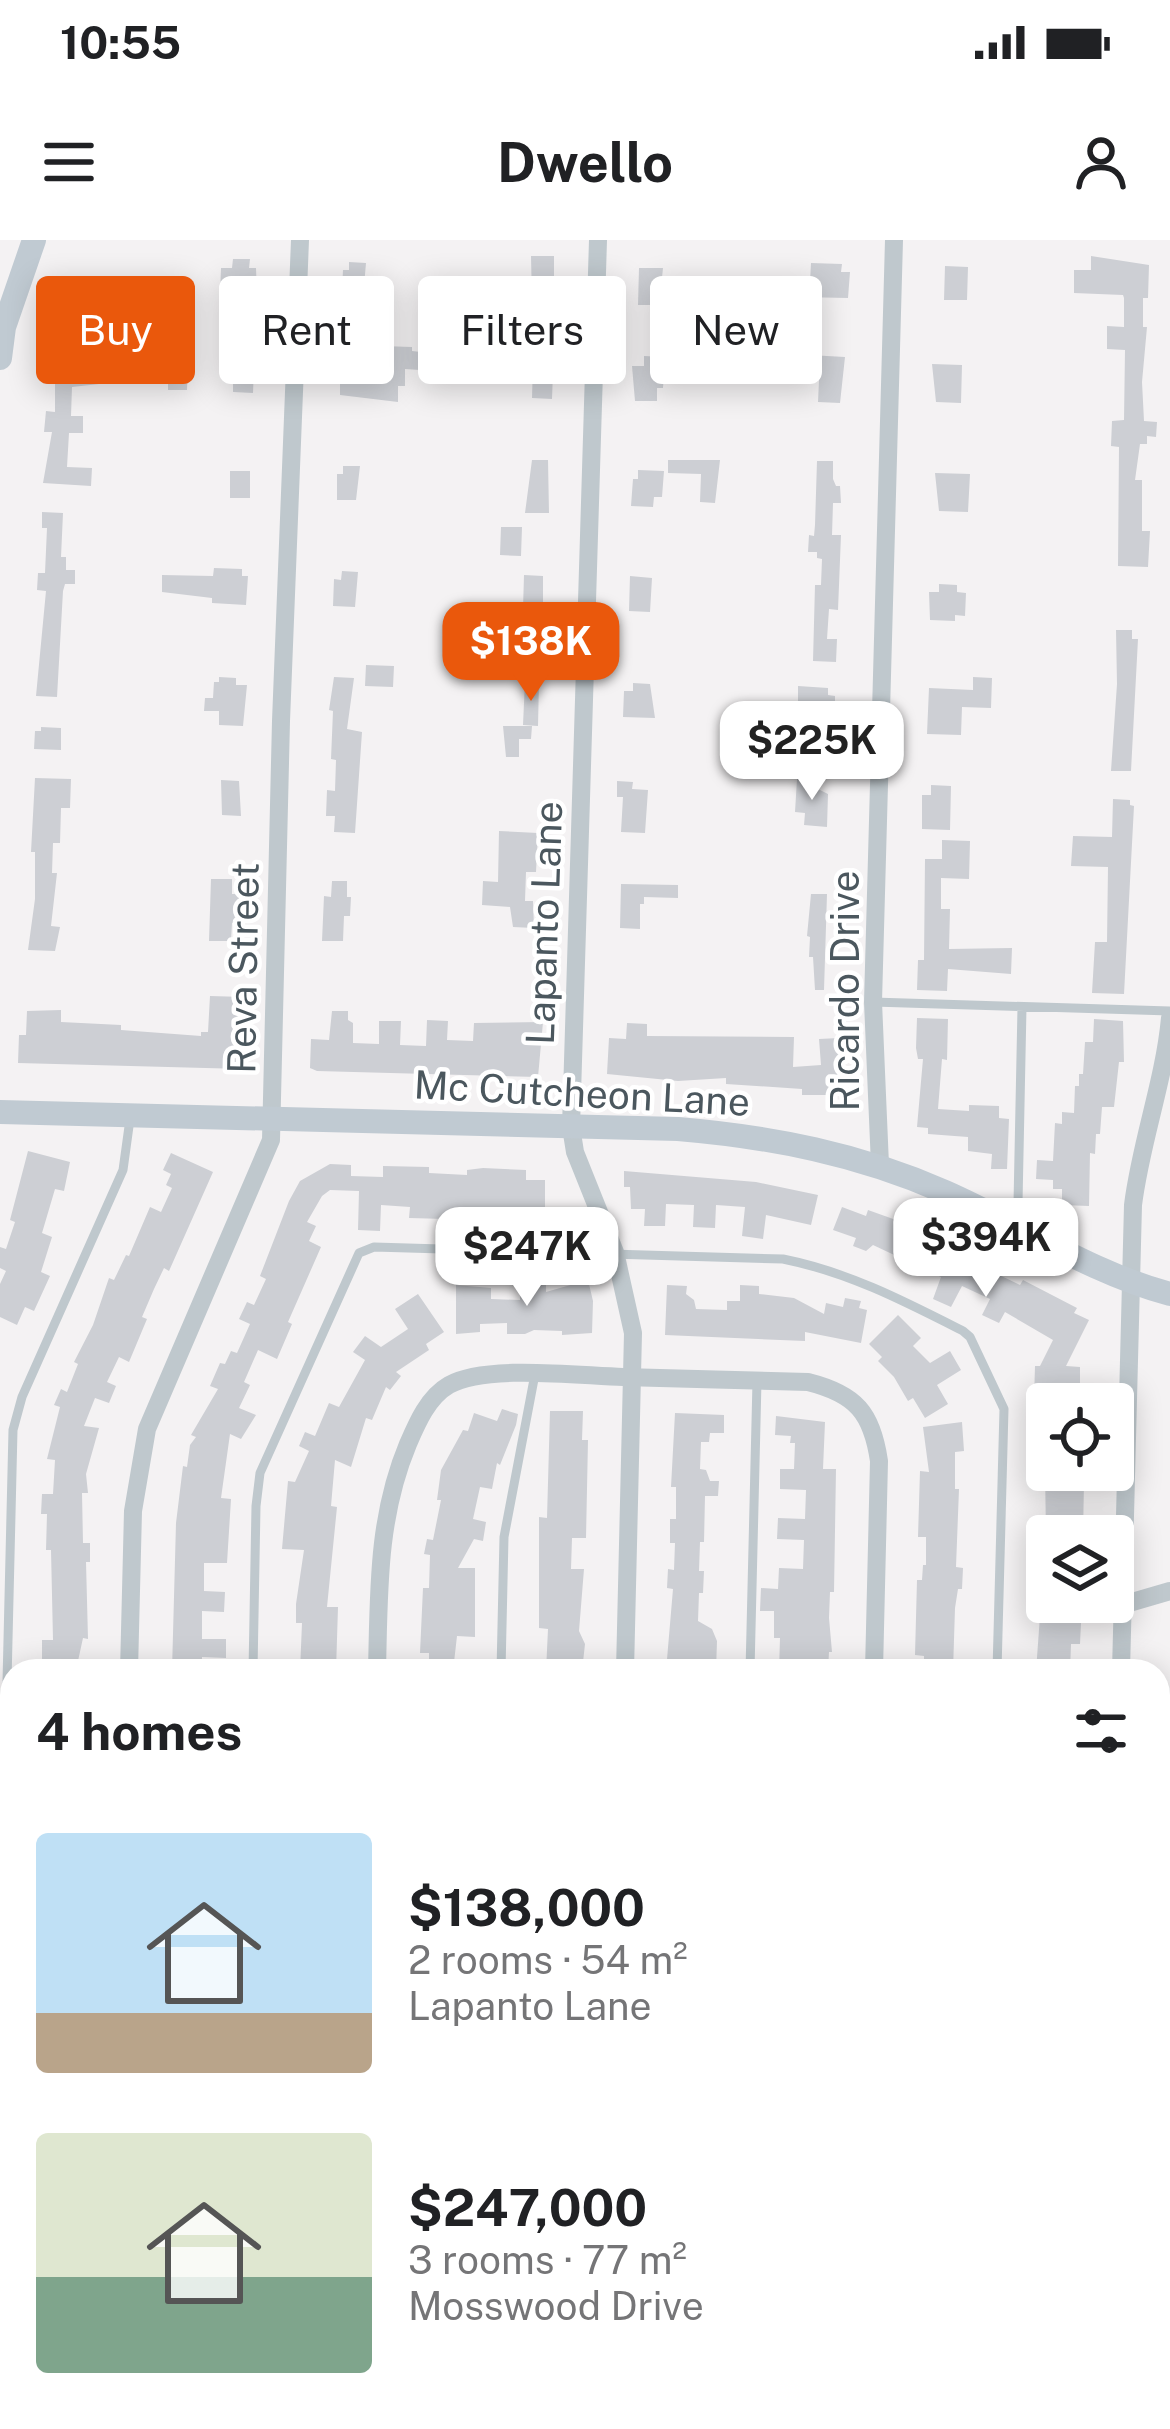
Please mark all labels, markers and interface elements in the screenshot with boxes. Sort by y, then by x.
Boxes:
text: 10:55 [60,16,181,69]
icon: menu [36,129,102,195]
icon: person [1068,129,1134,195]
text: Dwello [497,131,673,194]
chip: Buy [36,276,195,384]
chip: Rent [219,276,394,384]
chip: Filters [418,276,626,384]
chip: New [650,276,822,384]
pin: $138K [447,602,615,704]
text: $138K [469,618,593,664]
pin: $225K [728,701,896,803]
text: $225K [747,717,877,763]
street label: Lapanto Lane [517,800,571,1046]
street label: Reva Street [218,862,268,1074]
street label: Ricardo Drive [822,870,868,1112]
street label: Mc Cutcheon Lane [413,1061,751,1125]
pin: $394K [902,1198,1070,1300]
pin: $247K [443,1207,611,1309]
text: $394K [920,1214,1052,1260]
text: $247K [462,1223,592,1269]
map controls [1026,1383,1134,1623]
button: locate [1026,1383,1134,1491]
button: layers [1026,1515,1134,1623]
icon: filters [1068,1698,1134,1764]
text: 4 homes [36,1702,242,1761]
text: $138,000 [408,1878,645,1937]
icon: home [132,1881,276,2025]
text: 2 rooms · 54 m² [408,1937,688,1983]
text: Lapanto Lane [408,1983,652,2029]
text: $247,000 [408,2178,647,2237]
icon: home [132,2181,276,2325]
text: 3 rooms · 77 m² [408,2237,687,2283]
text: Mosswood Drive [408,2283,704,2329]

